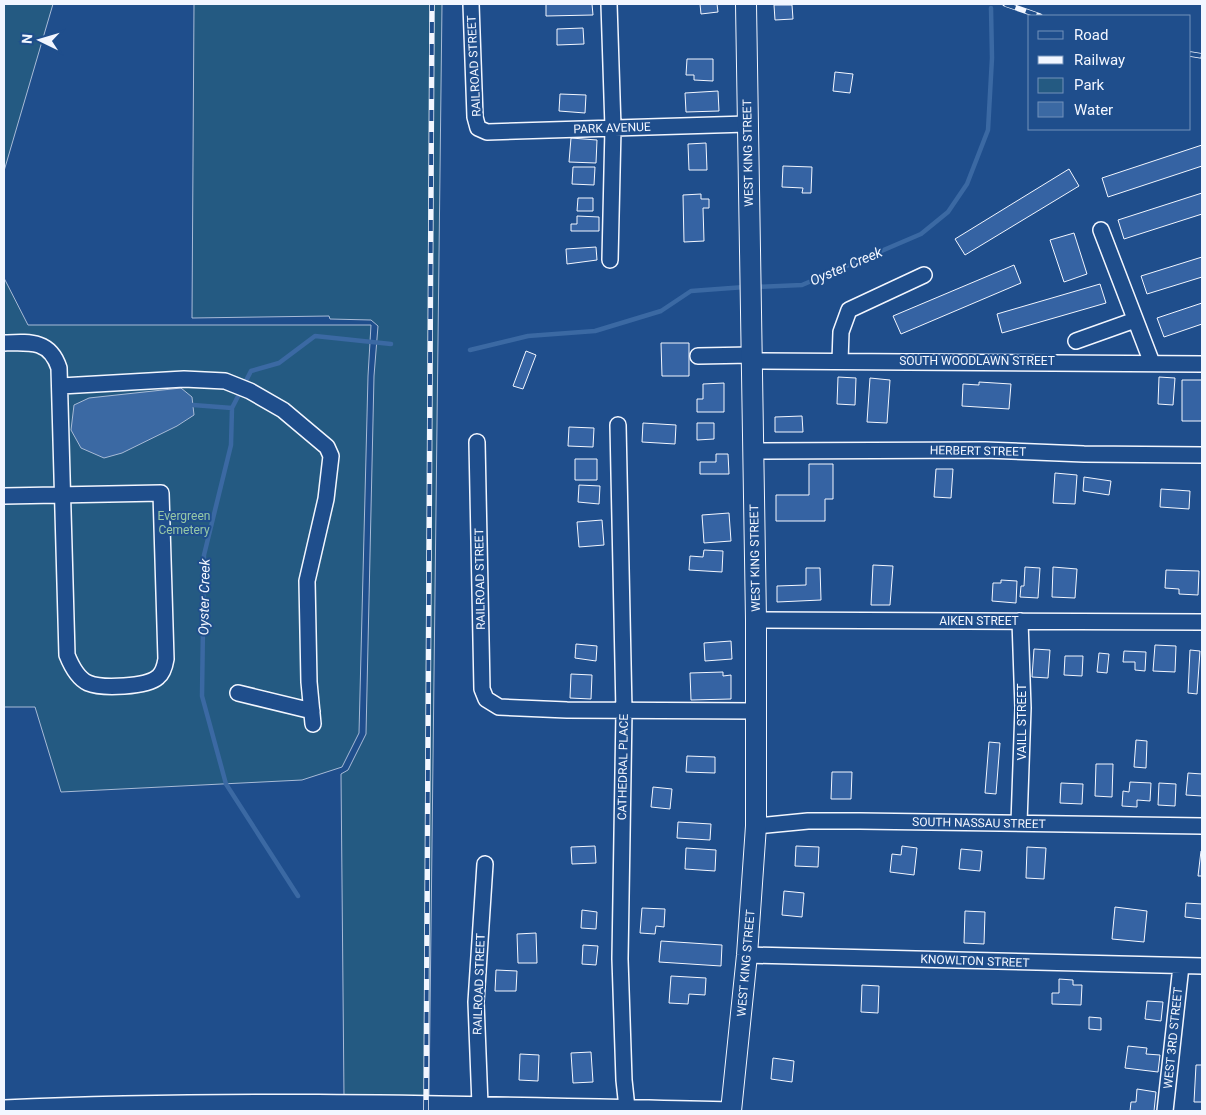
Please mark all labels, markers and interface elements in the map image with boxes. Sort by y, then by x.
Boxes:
north arrow [15,15,65,65]
street label: RAILROAD STREET [464,15,484,117]
legend [1028,15,1191,130]
text: Road [1074,26,1108,44]
text: N [19,33,35,44]
text: Railway [1074,51,1125,69]
text: Park [1074,76,1105,94]
street label: WEST KING STREET [740,99,756,207]
text: Water [1074,101,1113,119]
street label: PARK AVENUE [573,120,651,136]
water label: Oyster Creek [807,243,886,288]
street label: SOUTH WOODLAWN STREET [899,354,1055,368]
street label: HERBERT STREET [930,443,1026,459]
street label: WEST KING STREET [747,504,763,612]
park label: Evergreen Cemetery [158,509,210,537]
street label: RAILROAD STREET [472,528,488,630]
water label: Oyster Creek [195,557,213,636]
street label: AIKEN STREET [939,614,1019,628]
street label: VAILL STREET [1015,684,1029,760]
street label: CATHEDRAL PLACE [615,713,631,820]
street label: SOUTH NASSAU STREET [912,815,1046,831]
street label: WEST KING STREET [734,909,758,1017]
street label: RAILROAD STREET [470,933,488,1035]
street label: KNOWLTON STREET [920,952,1030,970]
street label: WEST 3RD STREET [1161,987,1185,1089]

